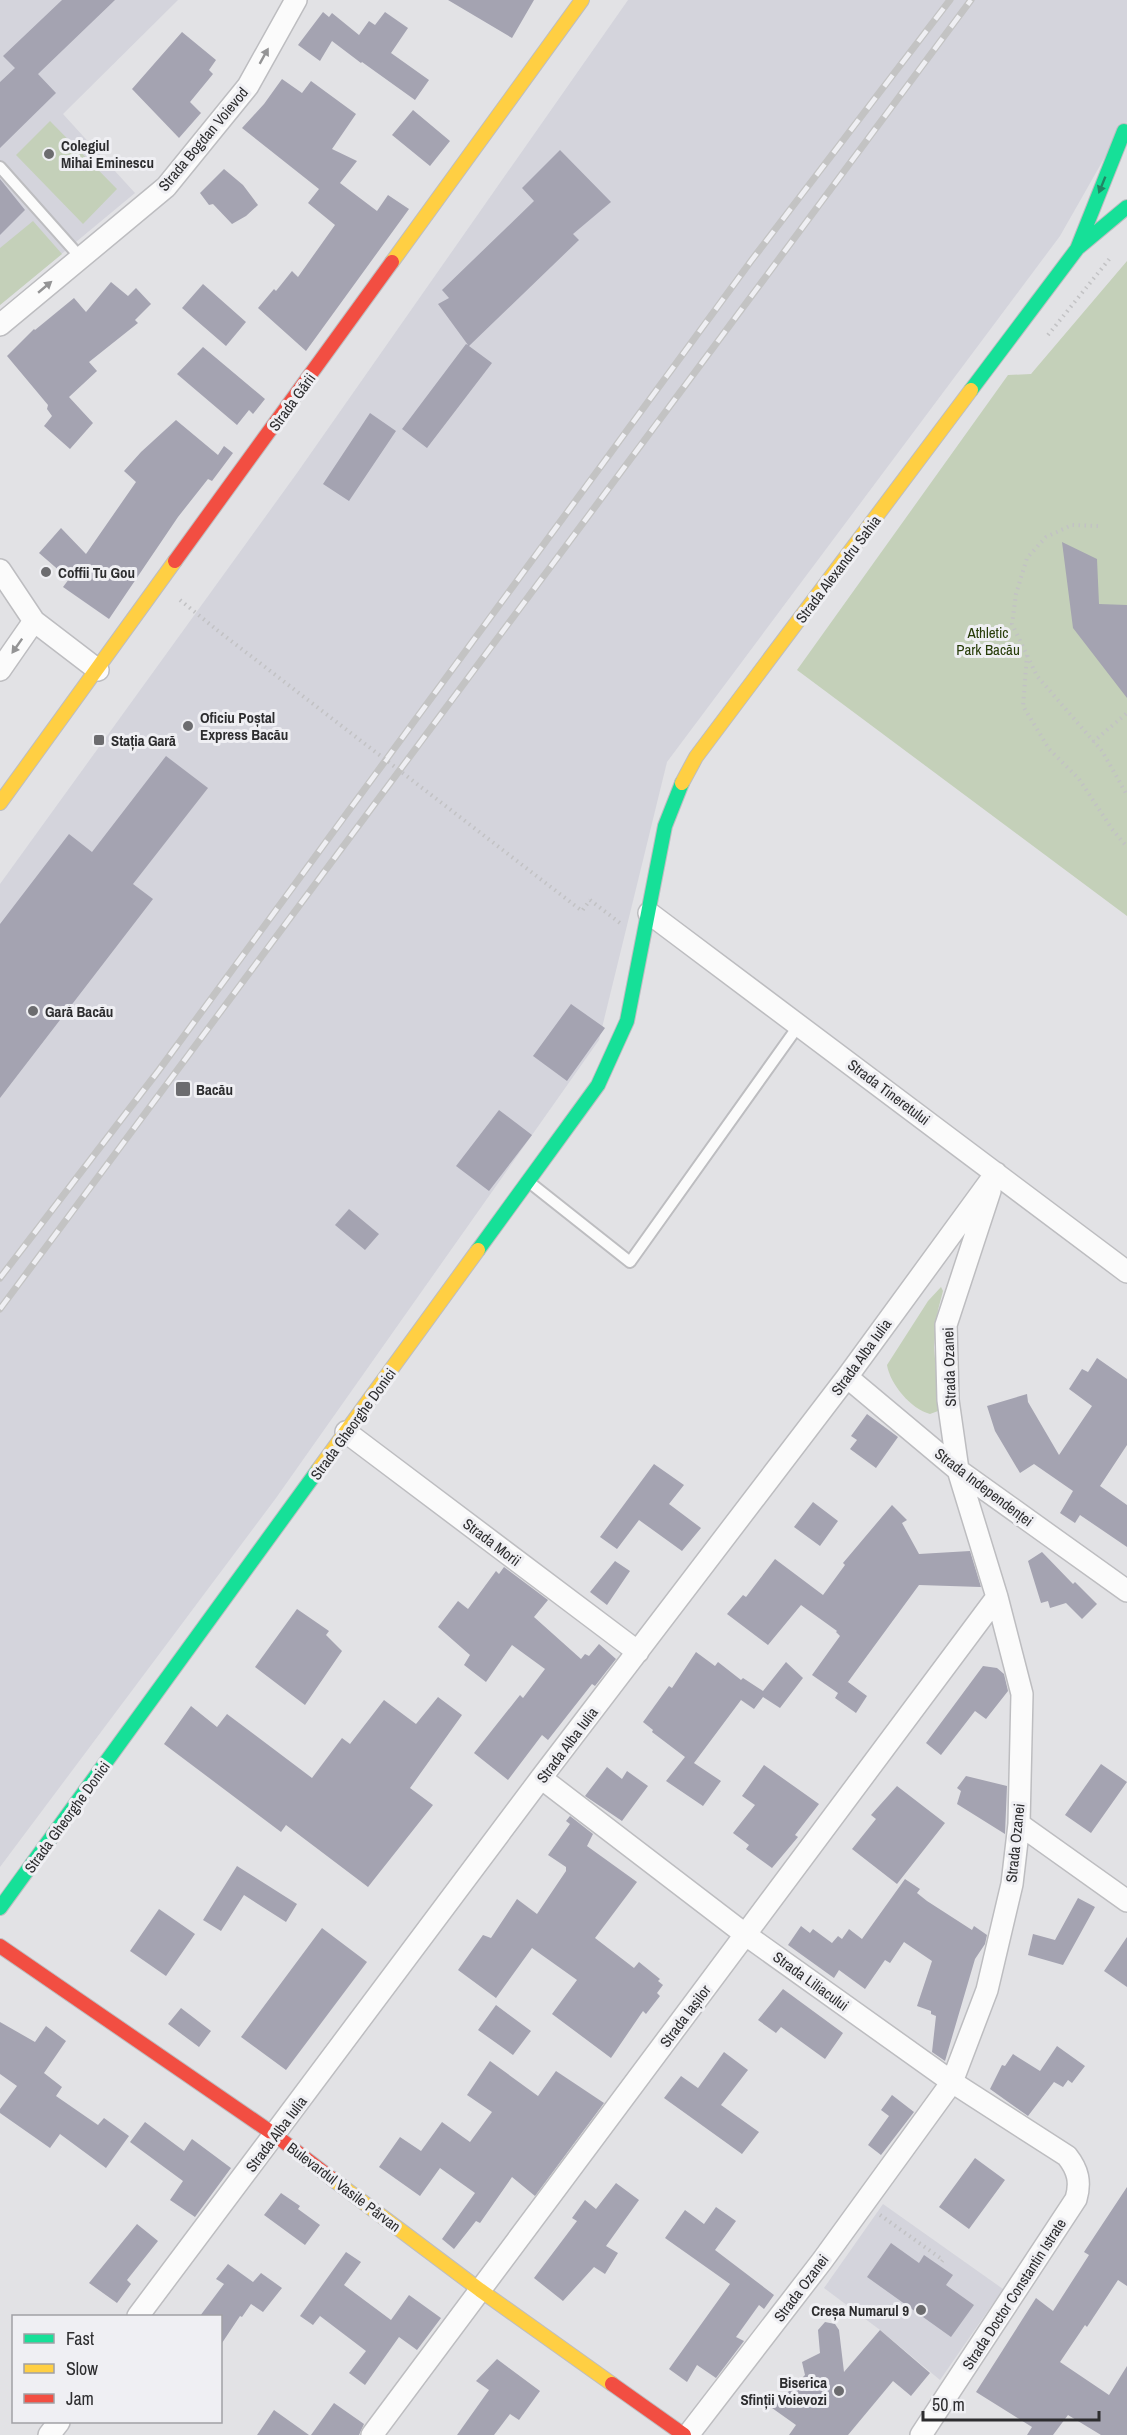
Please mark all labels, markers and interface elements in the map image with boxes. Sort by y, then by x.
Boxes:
one-way arrow [259,48,269,65]
street label: Strada Bogdan Voievod [153,82,253,196]
place label: Colegiul Mihai Eminescu [61,135,154,173]
marker: Colegiul Mihai Eminescu [42,147,56,161]
one-way arrow [1097,177,1107,195]
one-way arrow [37,281,53,294]
street label: Strada Gării [264,369,320,435]
street label: Strada Alexandru Sahia [791,511,886,627]
place label: Coffii Tu Gou [58,562,135,583]
marker: Coffii Tu Gou [39,565,53,579]
park label: Athletic Park Bacău [956,622,1020,660]
one-way arrow [11,637,23,653]
place label: Oficiu Poștal Express Bacău [200,707,288,745]
marker: Oficiu Poștal Express Bacău [181,719,195,733]
place label: Stația Gară [111,730,176,751]
marker: Stația Gară [92,733,106,747]
place label: Gară Bacău [45,1001,113,1022]
marker: Gară Bacău [26,1004,40,1018]
street label: Strada Tineretului [844,1054,934,1130]
place label: Bacău [196,1079,233,1100]
marker: Bacău [174,1080,192,1098]
street label: Strada Alba Iulia [826,1314,896,1400]
street label: Strada Ozanei [937,1327,961,1407]
street label: Strada Gheorghe Donici [305,1364,401,1484]
street label: Strada Independenței [930,1443,1038,1531]
street label: Strada Morii [459,1513,525,1571]
street label: Strada Alba Iulia [531,1703,603,1787]
street label: Strada Gheorghe Donici [19,1757,115,1877]
street label: Strada Ozanei [1000,1802,1030,1884]
street label: Strada Liliacului [769,1946,853,2016]
street label: Strada Iașilor [655,1980,715,2052]
street label: Strada Alba Iulia [240,2092,312,2176]
street label: Bulevardul Vasile Pârvan [283,2137,405,2237]
street label: Strada Doctor Constantin Istrate [957,2214,1071,2374]
street label: Strada Ozanei [769,2250,833,2326]
place label: Creșa Numarul 9 [811,2300,909,2321]
marker: Creșa Numarul 9 [914,2303,928,2317]
legend [12,2315,222,2423]
text: Fast [66,2326,94,2351]
text: Slow [66,2356,98,2381]
place label: Biserica Sfinții Voievozi [740,2372,827,2410]
marker: Biserica Sfinții Voievozi [832,2384,846,2398]
scale bar [923,2384,1098,2422]
text: Jam [66,2386,94,2411]
text: 50 m [932,2392,965,2417]

